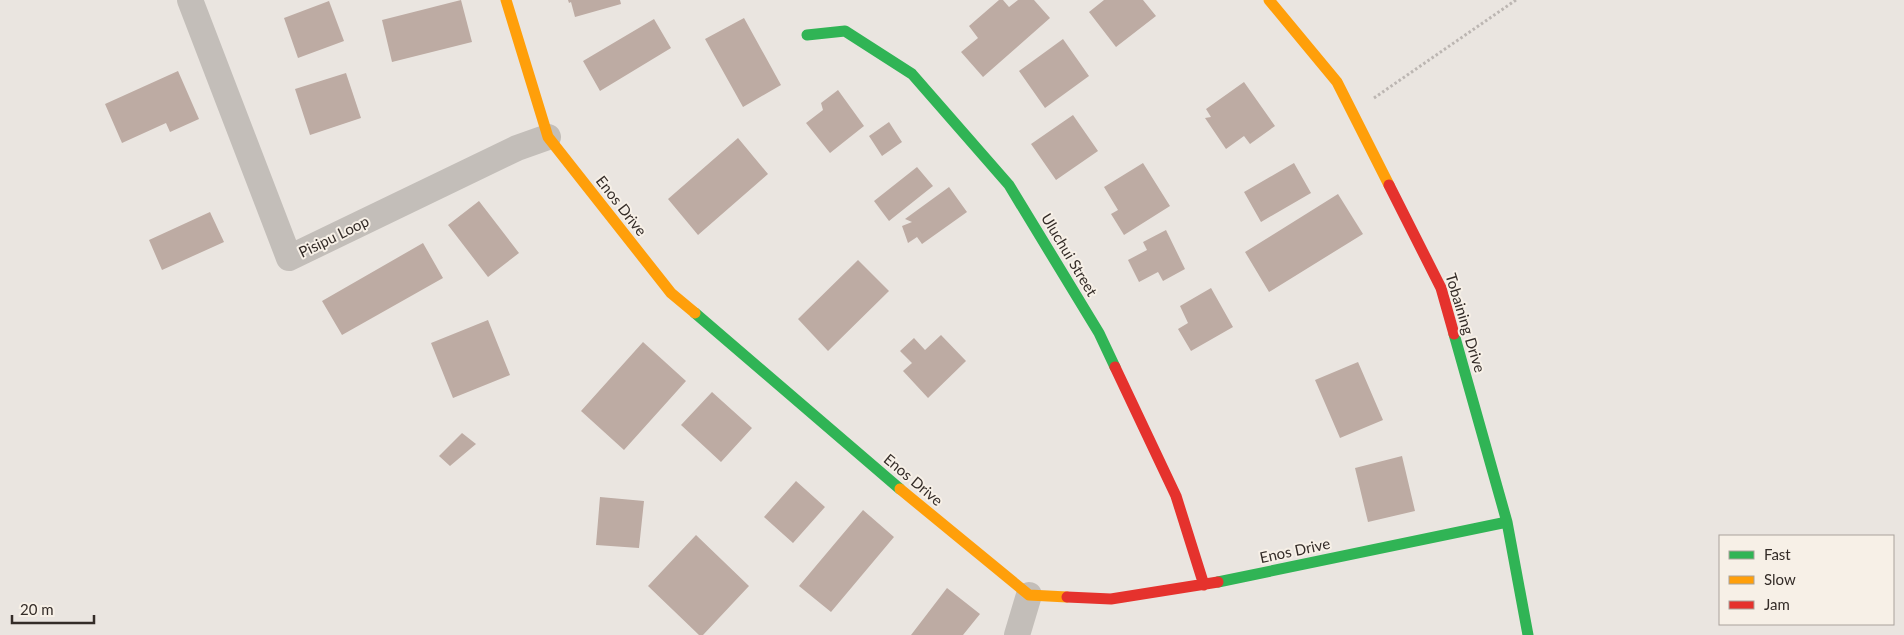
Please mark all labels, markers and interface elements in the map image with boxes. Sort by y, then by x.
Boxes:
street label: Enos Drive [593,172,651,239]
street label: Uluchui Street [1038,210,1102,300]
street label: Pisipu Loop [296,211,372,261]
street label: Tobaining Drive [1442,271,1490,375]
street label: Enos Drive [881,449,947,509]
street label: Enos Drive [1258,534,1332,566]
legend [1719,535,1894,625]
text: Fast [1764,545,1791,563]
text: Slow [1764,570,1796,588]
scale bar [12,592,95,624]
text: Jam [1764,595,1790,613]
text: 20 m [20,600,54,618]

